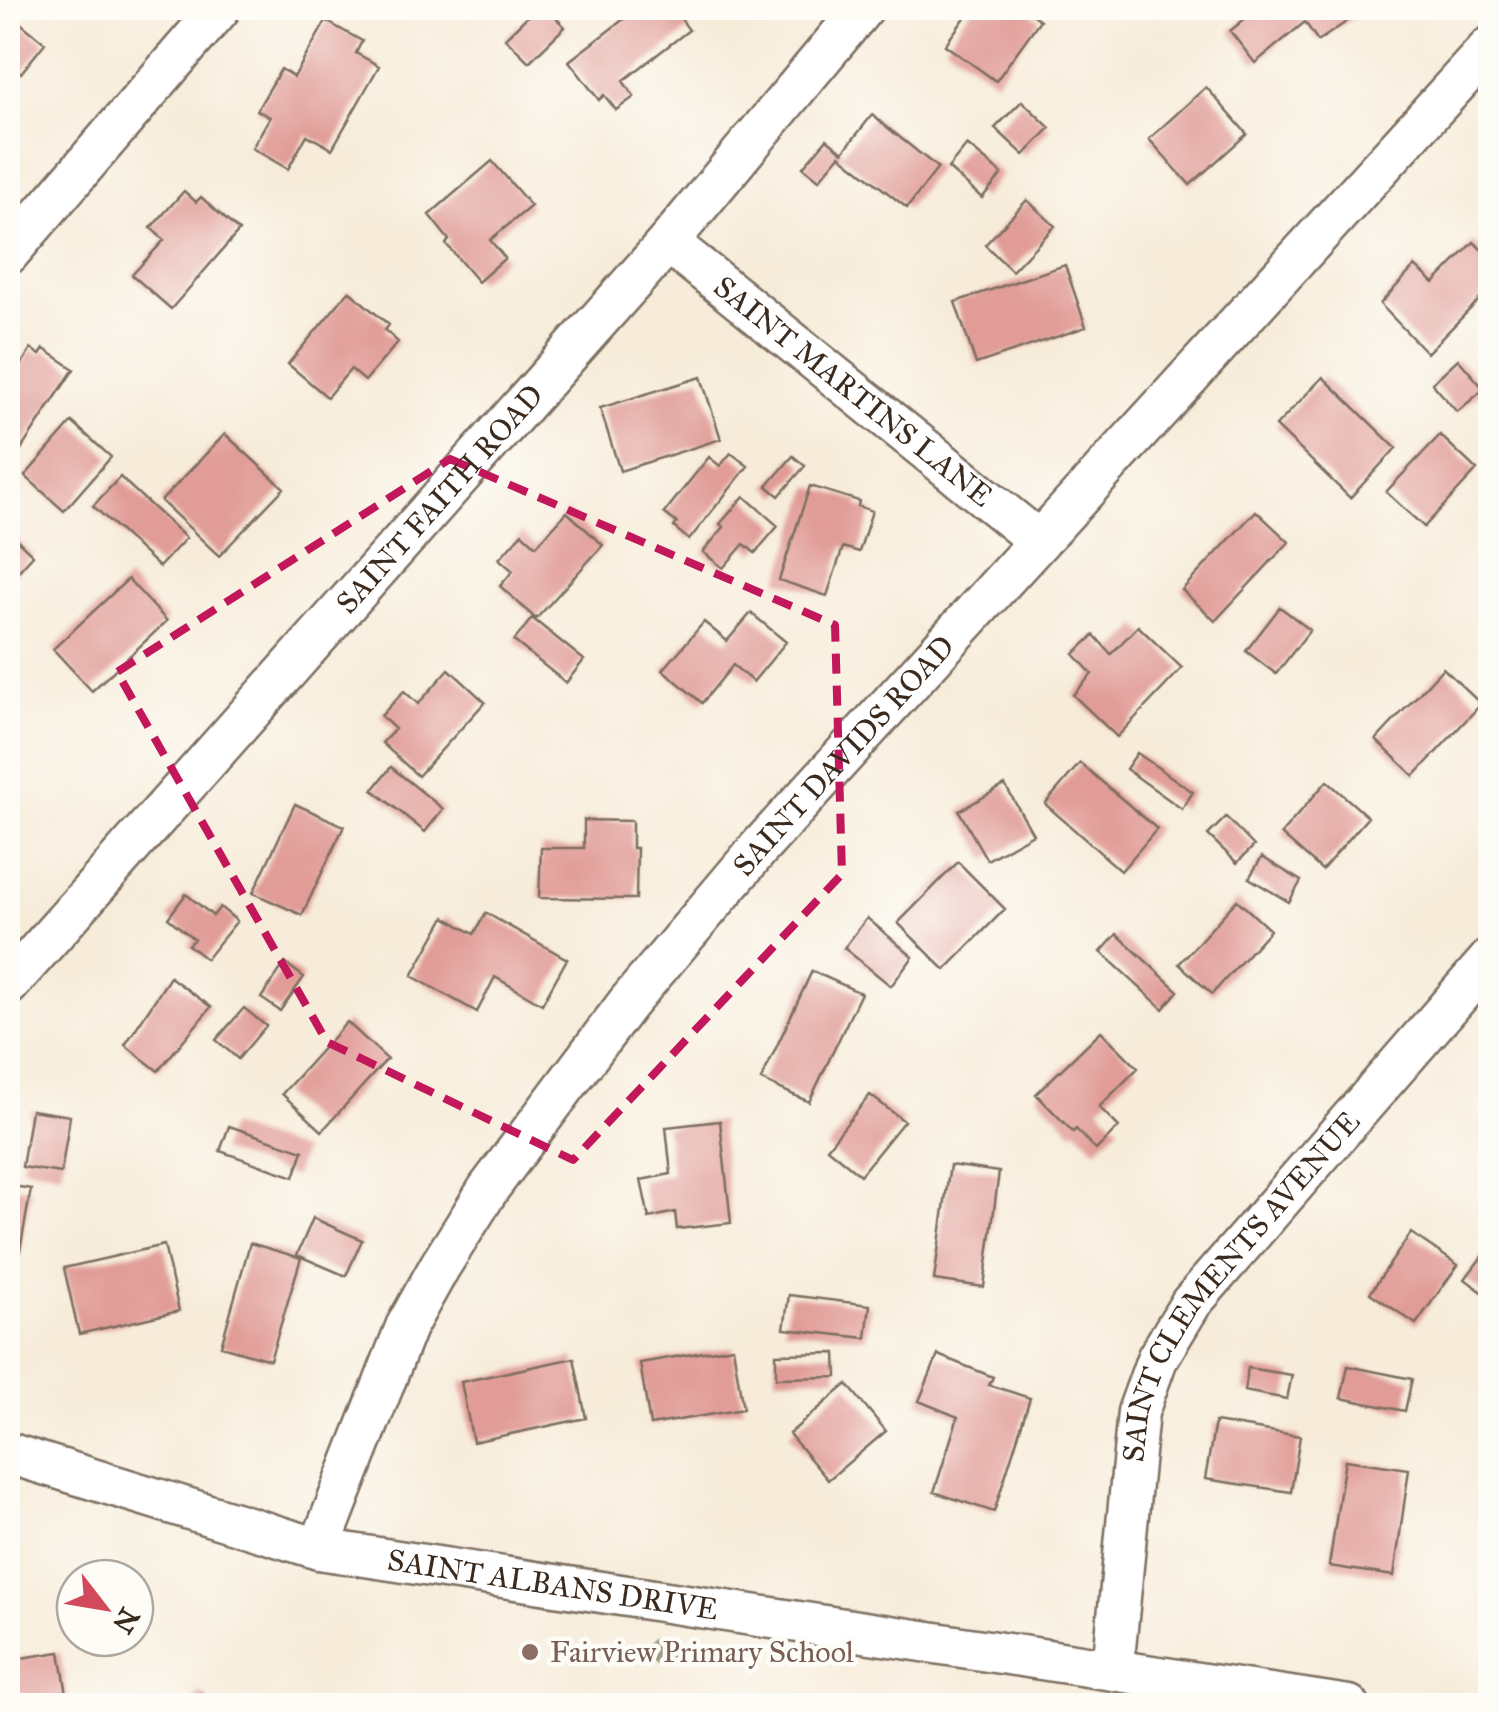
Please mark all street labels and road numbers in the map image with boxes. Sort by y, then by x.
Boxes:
street label: SAINT MARTINS LANE [707,268,1000,514]
street label: SAINT FAITH ROAD [329,377,551,621]
street label: SAINT DAVIDS ROAD [725,628,962,883]
street label: SAINT CLEMENTS AVENUE [1115,1104,1367,1464]
street label: SAINT ALBANS DRIVE [385,1542,721,1628]

